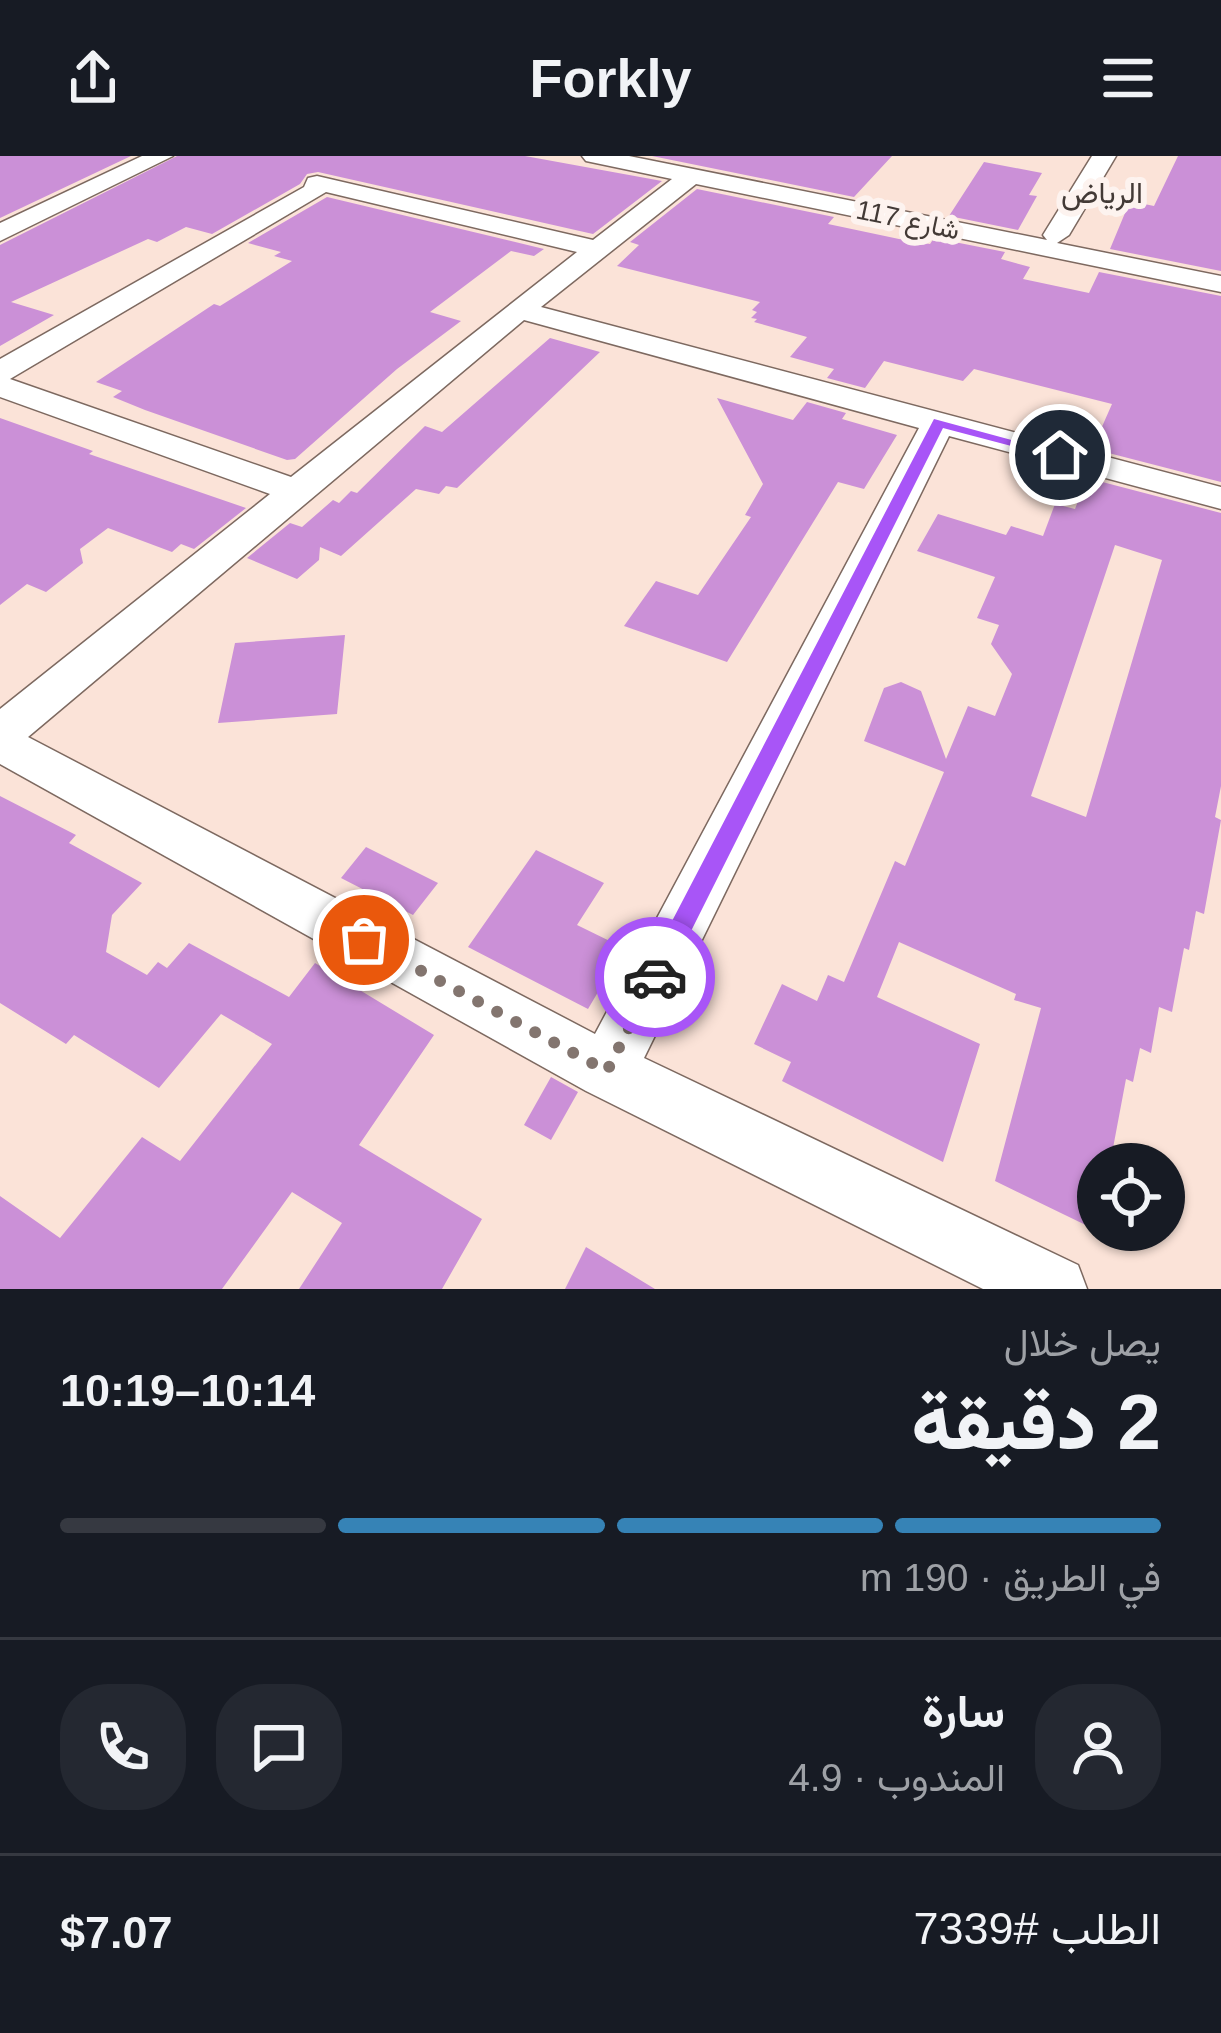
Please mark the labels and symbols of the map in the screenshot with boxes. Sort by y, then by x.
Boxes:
district label: الرياض [1061,176,1143,211]
street label: شارع 117 [853,194,962,249]
pin [1009,404,1111,506]
pin [313,889,415,991]
courier [595,917,715,1037]

